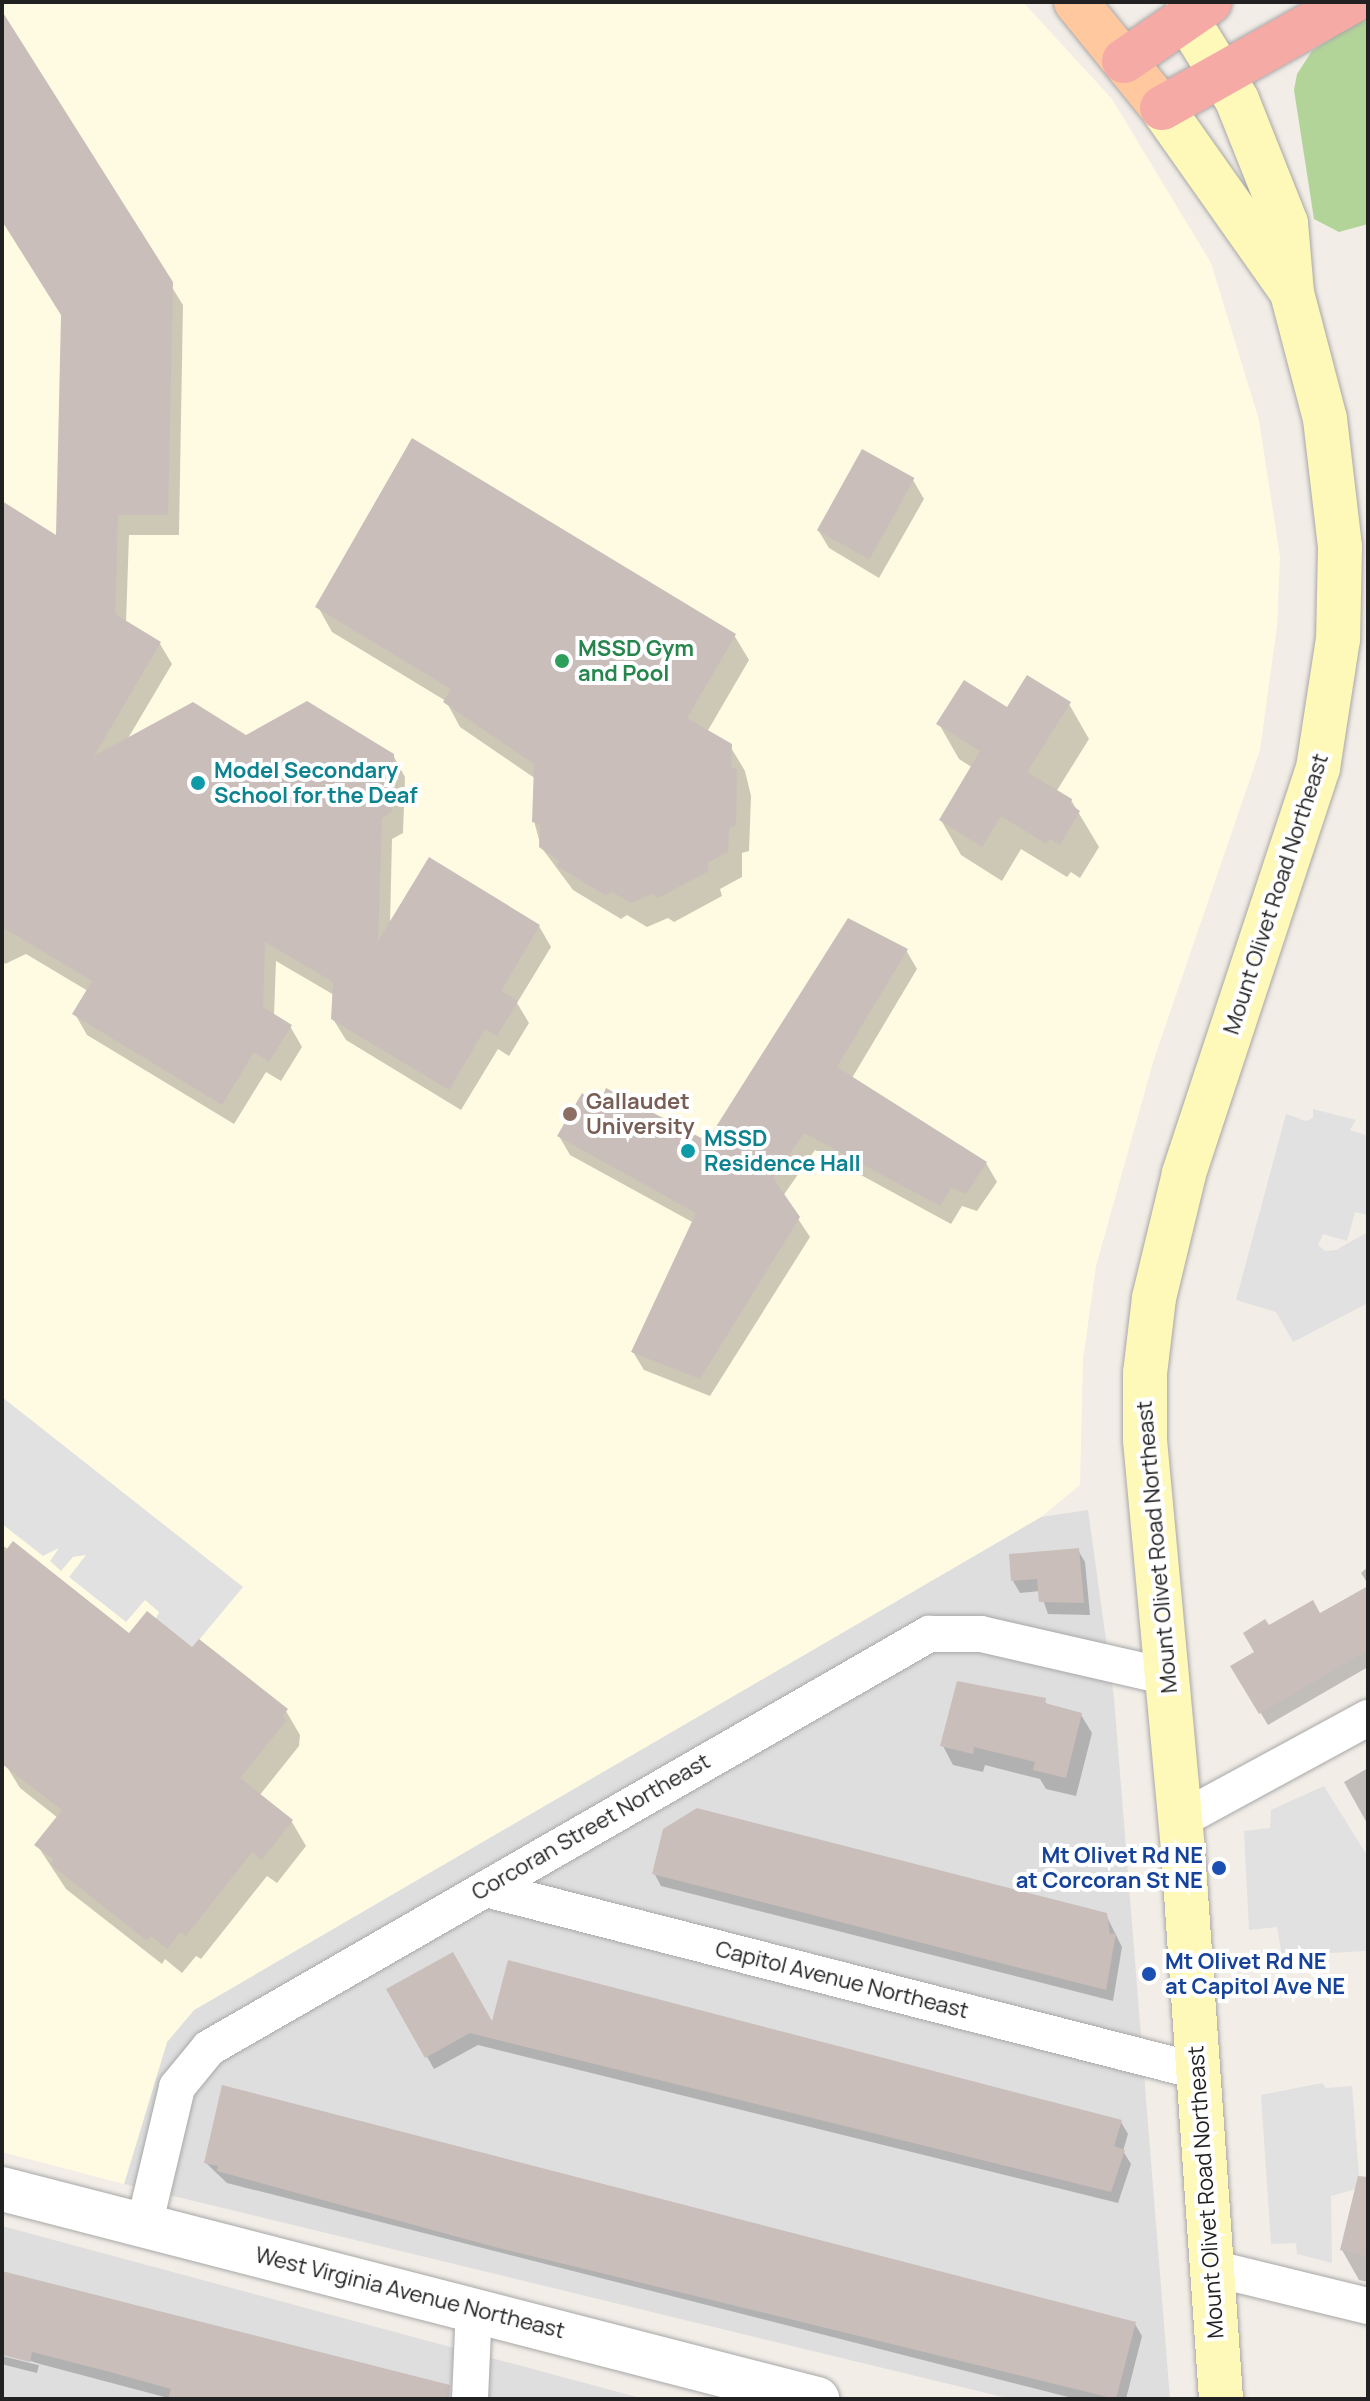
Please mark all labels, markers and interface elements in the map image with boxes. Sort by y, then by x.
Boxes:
place label: MSSD Gym and Pool [578,635,694,686]
marker: MSSD Gym and Pool [553,652,571,670]
street label: Mount Olivet Road Northeast [1218,750,1334,1038]
place label: Model Secondary School for the Deaf [214,757,418,808]
marker: Model Secondary School for the Deaf [189,774,207,792]
place label: Gallaudet University [586,1088,695,1140]
marker: Gallaudet University [561,1105,579,1123]
place label: MSSD Residence Hall [704,1125,861,1176]
marker: MSSD Residence Hall [679,1142,697,1160]
street label: Mount Olivet Road Northeast [1131,1400,1183,1694]
street label: Corcoran Street Northeast [467,1748,715,1906]
place label: Mt Olivet Rd NE at Corcoran St NE [1016,1842,1203,1894]
marker: Mt Olivet Rd NE at Corcoran St NE [1210,1859,1228,1877]
street label: Capitol Avenue Northeast [713,1936,971,2024]
place label: Mt Olivet Rd NE at Capitol Ave NE [1165,1948,1345,2000]
marker: Mt Olivet Rd NE at Capitol Ave NE [1140,1965,1158,1983]
street label: Mount Olivet Road Northeast [1183,2045,1229,2339]
street label: West Virginia Avenue Northeast [252,2242,568,2344]

